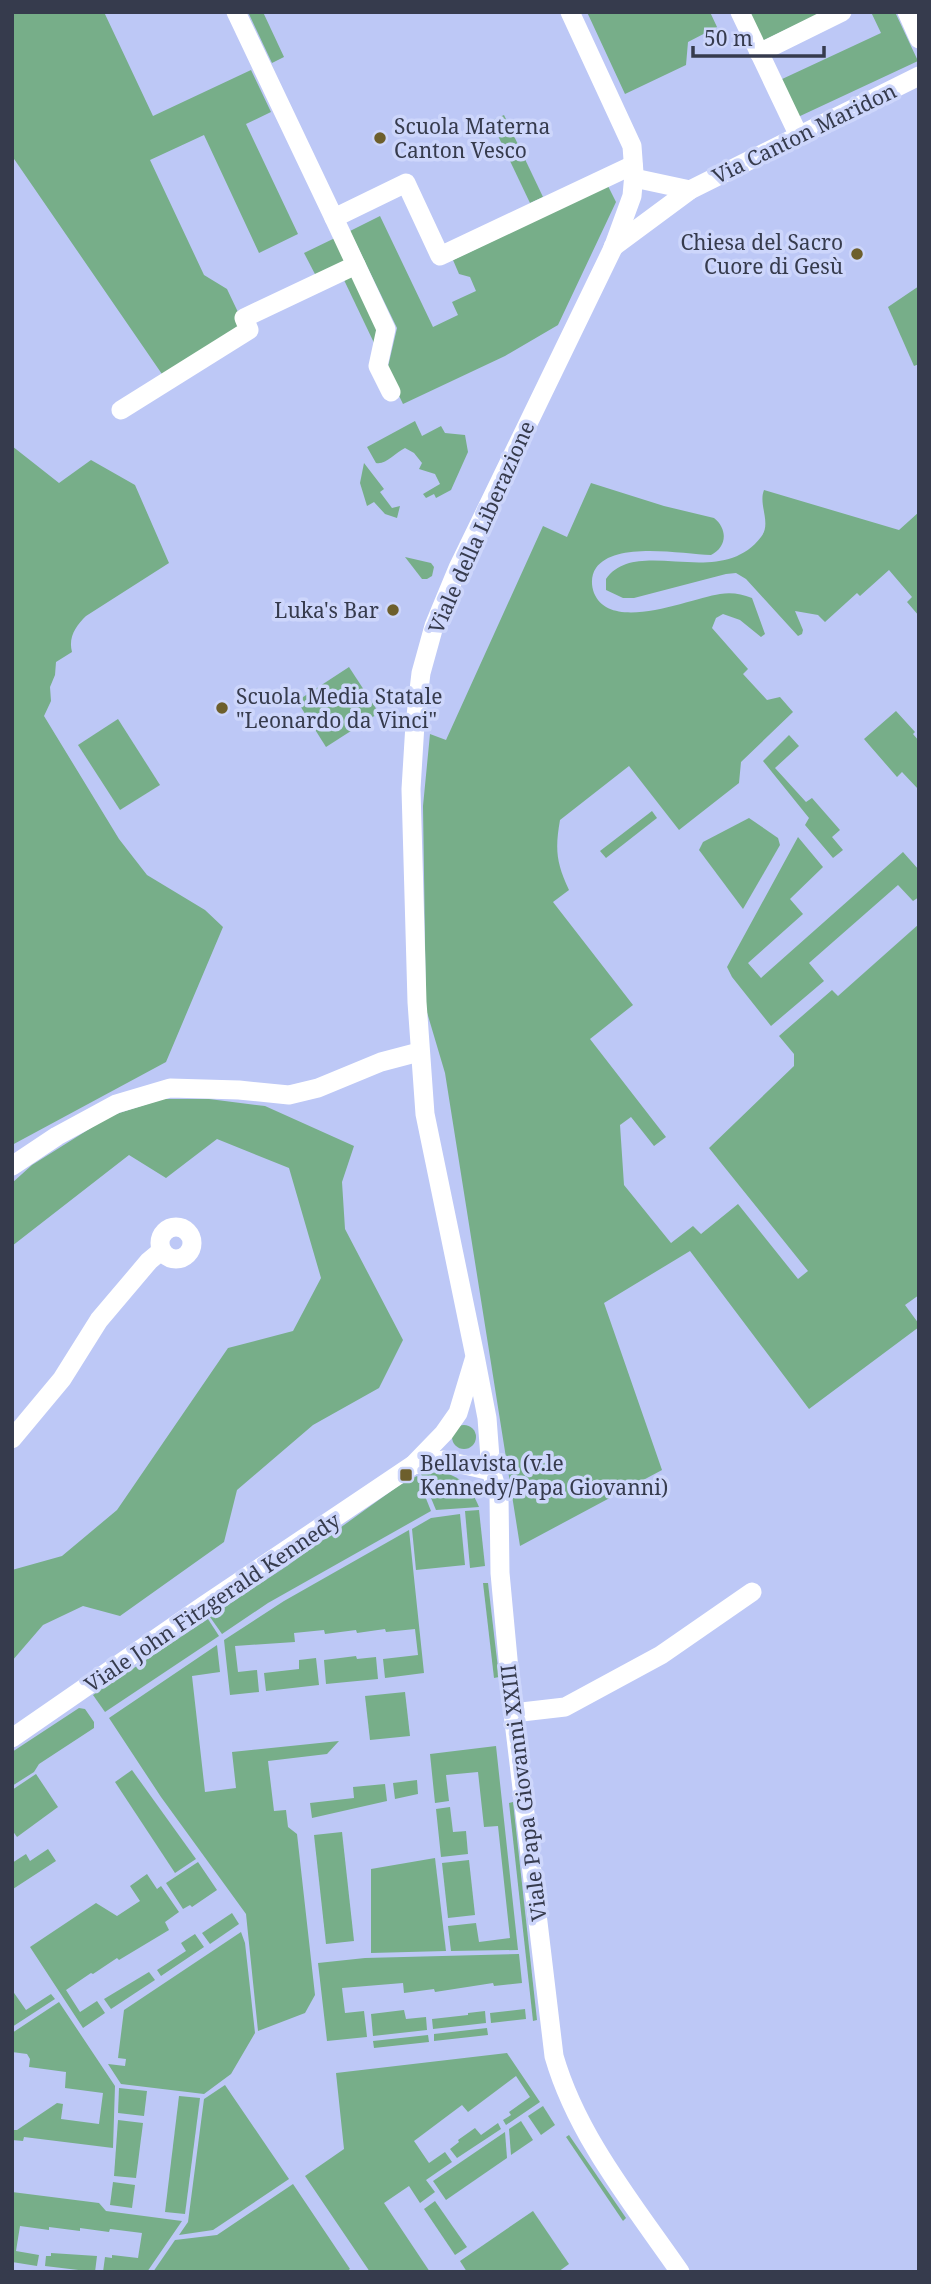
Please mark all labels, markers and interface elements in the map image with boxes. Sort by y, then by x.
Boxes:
scale bar [693,14,824,58]
text: 50 m [704,24,753,52]
street label: Via Canton Maridon [707,76,901,190]
place label: Scuola Materna Canton Vesco [394,112,550,164]
marker: Scuola Materna Canton Vesco [372,130,388,146]
place label: Chiesa del Sacro Cuore di Gesù [680,228,843,280]
marker: Chiesa del Sacro Cuore di Gesù [849,246,865,262]
street label: Viale della Liberazione [421,416,541,638]
place label: Luka's Bar [274,596,379,624]
marker: Luka's Bar [385,602,401,618]
place label: Scuola Media Statale "Leonardo da Vinci" [236,682,442,734]
marker: Scuola Media Statale "Leonardo da Vinci" [214,700,230,716]
place label: Bellavista (v.le Kennedy/Papa Giovanni) [420,1449,668,1501]
marker: Bellavista (v.le Kennedy/Papa Giovanni) [398,1467,414,1483]
street label: Viale John Fitzgerald Kennedy [79,1506,345,1698]
street label: Viale Papa Giovanni XXIII [493,1663,553,1923]

